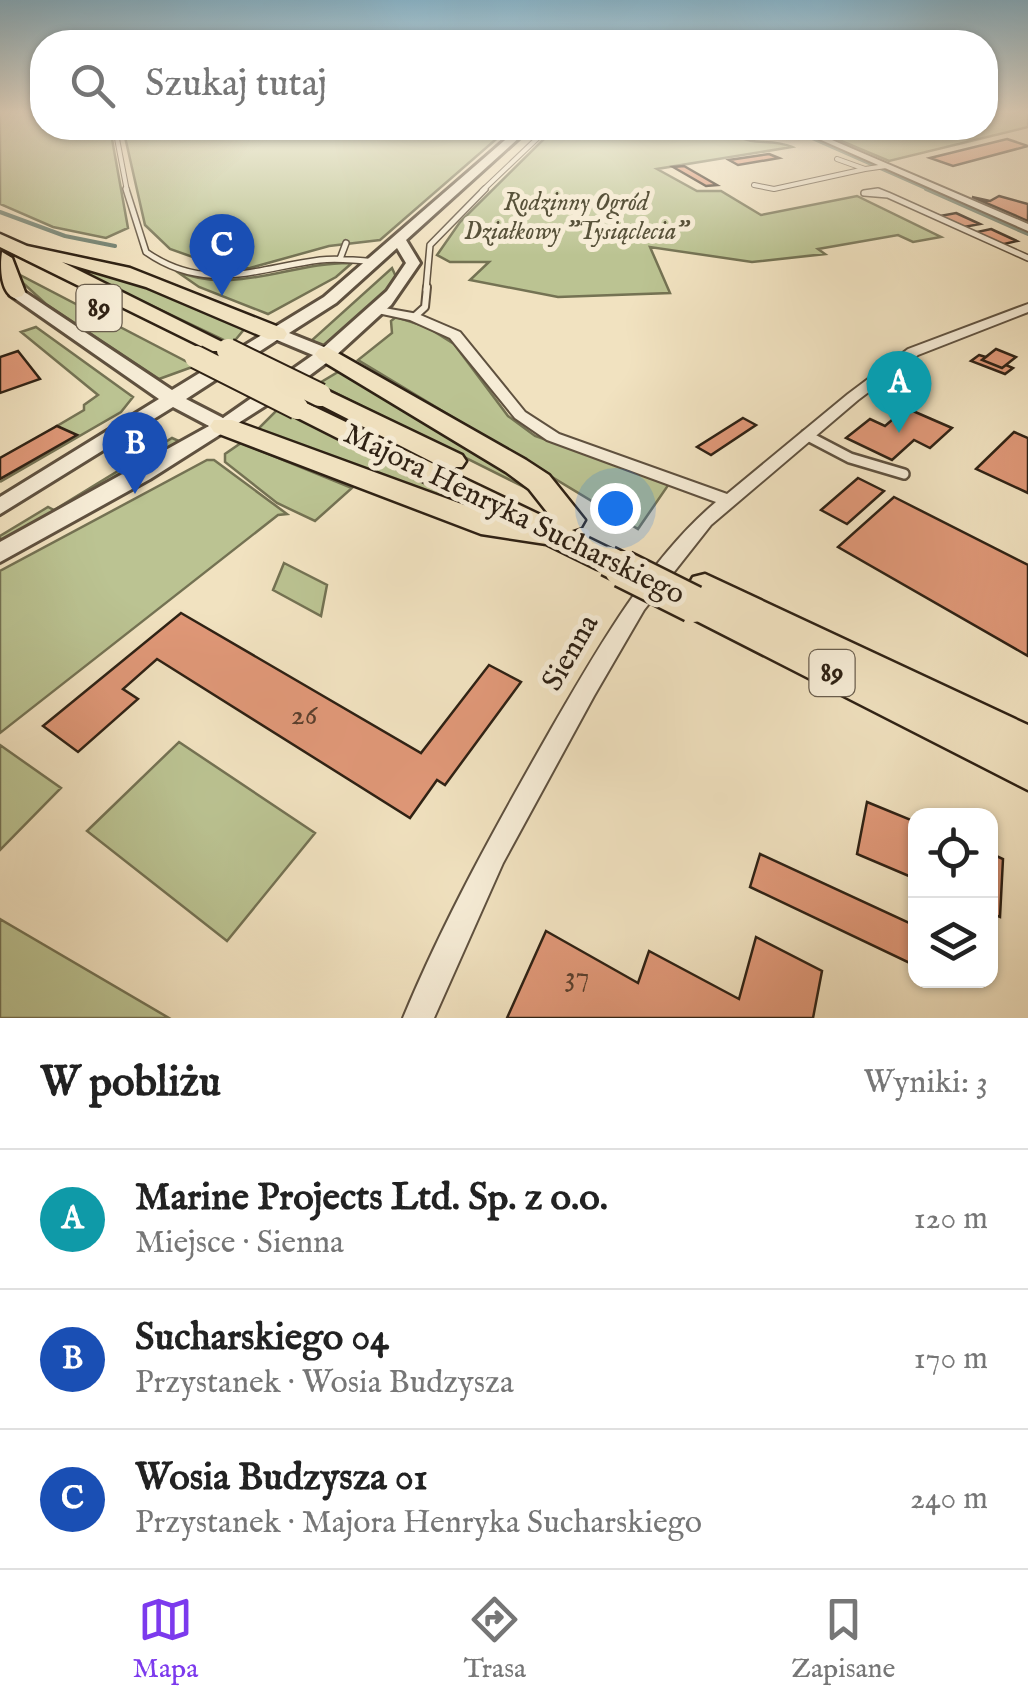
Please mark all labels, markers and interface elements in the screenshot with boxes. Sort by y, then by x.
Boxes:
search box [30,30,998,140]
icon: search [65,58,120,113]
text: Szukaj tutaj [145,61,327,109]
park label: Rodzinny Ogród Działkowy "Tysiąclecia" [464,187,691,248]
pin: C [190,214,254,296]
road number: 89 [76,285,122,331]
pin: A [866,350,932,433]
pin: B [102,412,168,494]
street label: Majora Henryka Sucharskiego [337,416,691,614]
your location [590,483,641,534]
street label: Sienna [534,608,608,698]
road number: 89 [810,650,854,696]
house number: 26 [291,697,319,735]
map controls [908,808,998,988]
button: locate [908,808,998,898]
button: layers [908,898,998,988]
house number: 37 [564,958,590,996]
text: W pobliżu [40,1057,221,1110]
text: Wyniki: 3 [863,1063,988,1104]
text: Marine Projects Ltd. Sp. z o.o. [135,1175,608,1223]
text: A [62,1199,83,1240]
text: 120 m [914,1199,988,1240]
text: Miejsce · Sienna [135,1223,344,1264]
text: Sucharskiego 04 [135,1315,389,1363]
text: B [62,1339,83,1380]
text: 170 m [914,1339,988,1380]
text: Przystanek · Wosia Budzysza [135,1363,514,1404]
text: Wosia Budzysza 01 [135,1455,428,1503]
text: C [61,1479,84,1520]
text: 240 m [910,1479,988,1520]
text: Przystanek · Majora Henryka Sucharskiego [135,1503,702,1544]
tab: Mapa [133,1592,198,1687]
tab: Trasa [464,1592,526,1687]
tab: Zapisane [791,1592,895,1687]

